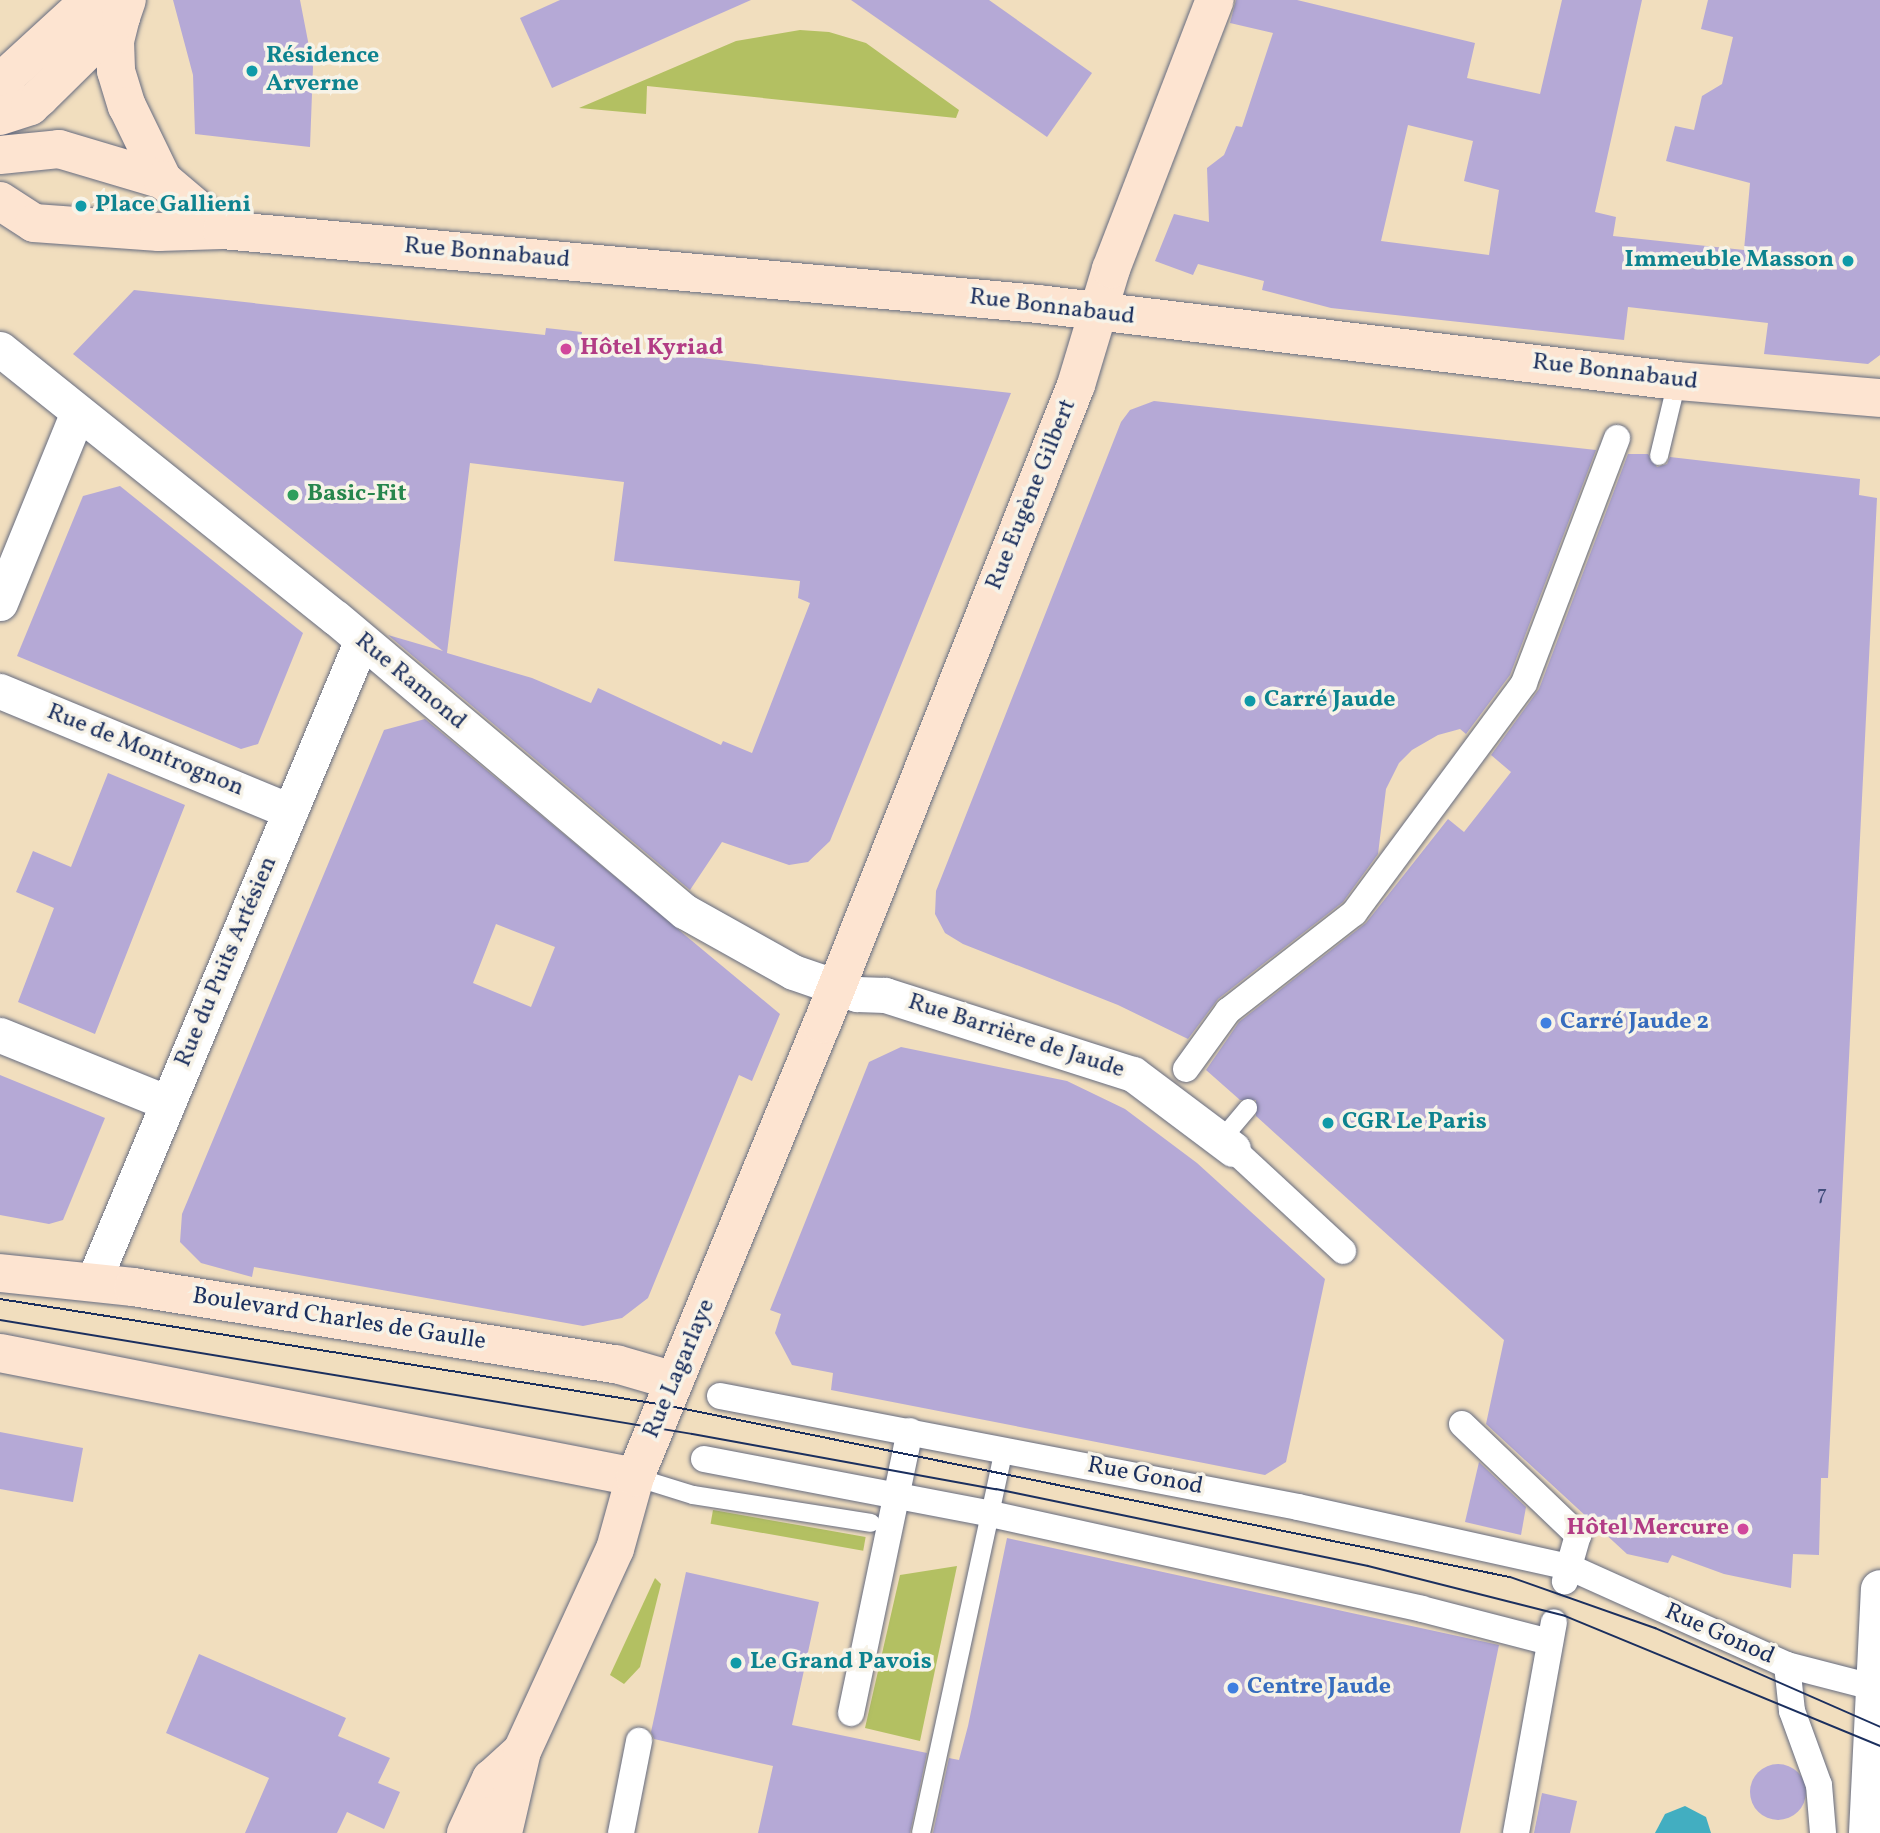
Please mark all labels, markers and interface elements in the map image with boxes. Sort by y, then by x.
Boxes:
place label: Résidence Arverne [266,43,379,99]
marker: Résidence Arverne [244,63,260,79]
place label: Place Gallieni [95,192,251,220]
marker: Place Gallieni [73,198,89,214]
street label: Rue Bonnabaud [403,232,571,276]
place label: Immeuble Masson [1624,247,1834,275]
marker: Immeuble Masson [1840,253,1856,269]
street label: Rue Bonnabaud [968,284,1136,332]
place label: Hôtel Kyriad [580,335,723,363]
marker: Hôtel Kyriad [558,341,574,357]
street label: Rue Bonnabaud [1531,349,1699,397]
street label: Rue Eugène Gilbert [981,395,1083,595]
place label: Basic-Fit [307,481,407,509]
marker: Basic-Fit [285,487,301,503]
street label: Rue Ramond [349,627,471,737]
place label: Carré Jaude [1264,687,1396,715]
marker: Carré Jaude [1242,693,1258,709]
street label: Rue de Montrognon [42,698,248,804]
street label: Rue du Puits Artésien [170,852,284,1072]
street label: Rue Barrière de Jaude [904,988,1128,1086]
place label: Carré Jaude 2 [1560,1009,1709,1037]
marker: Carré Jaude 2 [1538,1015,1554,1031]
place label: CGR Le Paris [1342,1109,1487,1137]
marker: CGR Le Paris [1320,1115,1336,1131]
house number: 7 [1817,1182,1827,1208]
street label: Boulevard Charles de Gaulle [190,1283,488,1357]
street label: Rue Lagarlaye [638,1295,722,1443]
street label: Rue Gonod [1085,1452,1205,1502]
place label: Hôtel Mercure [1567,1515,1729,1543]
marker: Hôtel Mercure [1735,1521,1751,1537]
street label: Rue Gonod [1660,1598,1778,1672]
place label: Le Grand Pavois [750,1649,932,1677]
marker: Le Grand Pavois [728,1655,744,1671]
place label: Centre Jaude [1247,1674,1391,1702]
marker: Centre Jaude [1225,1680,1241,1696]

